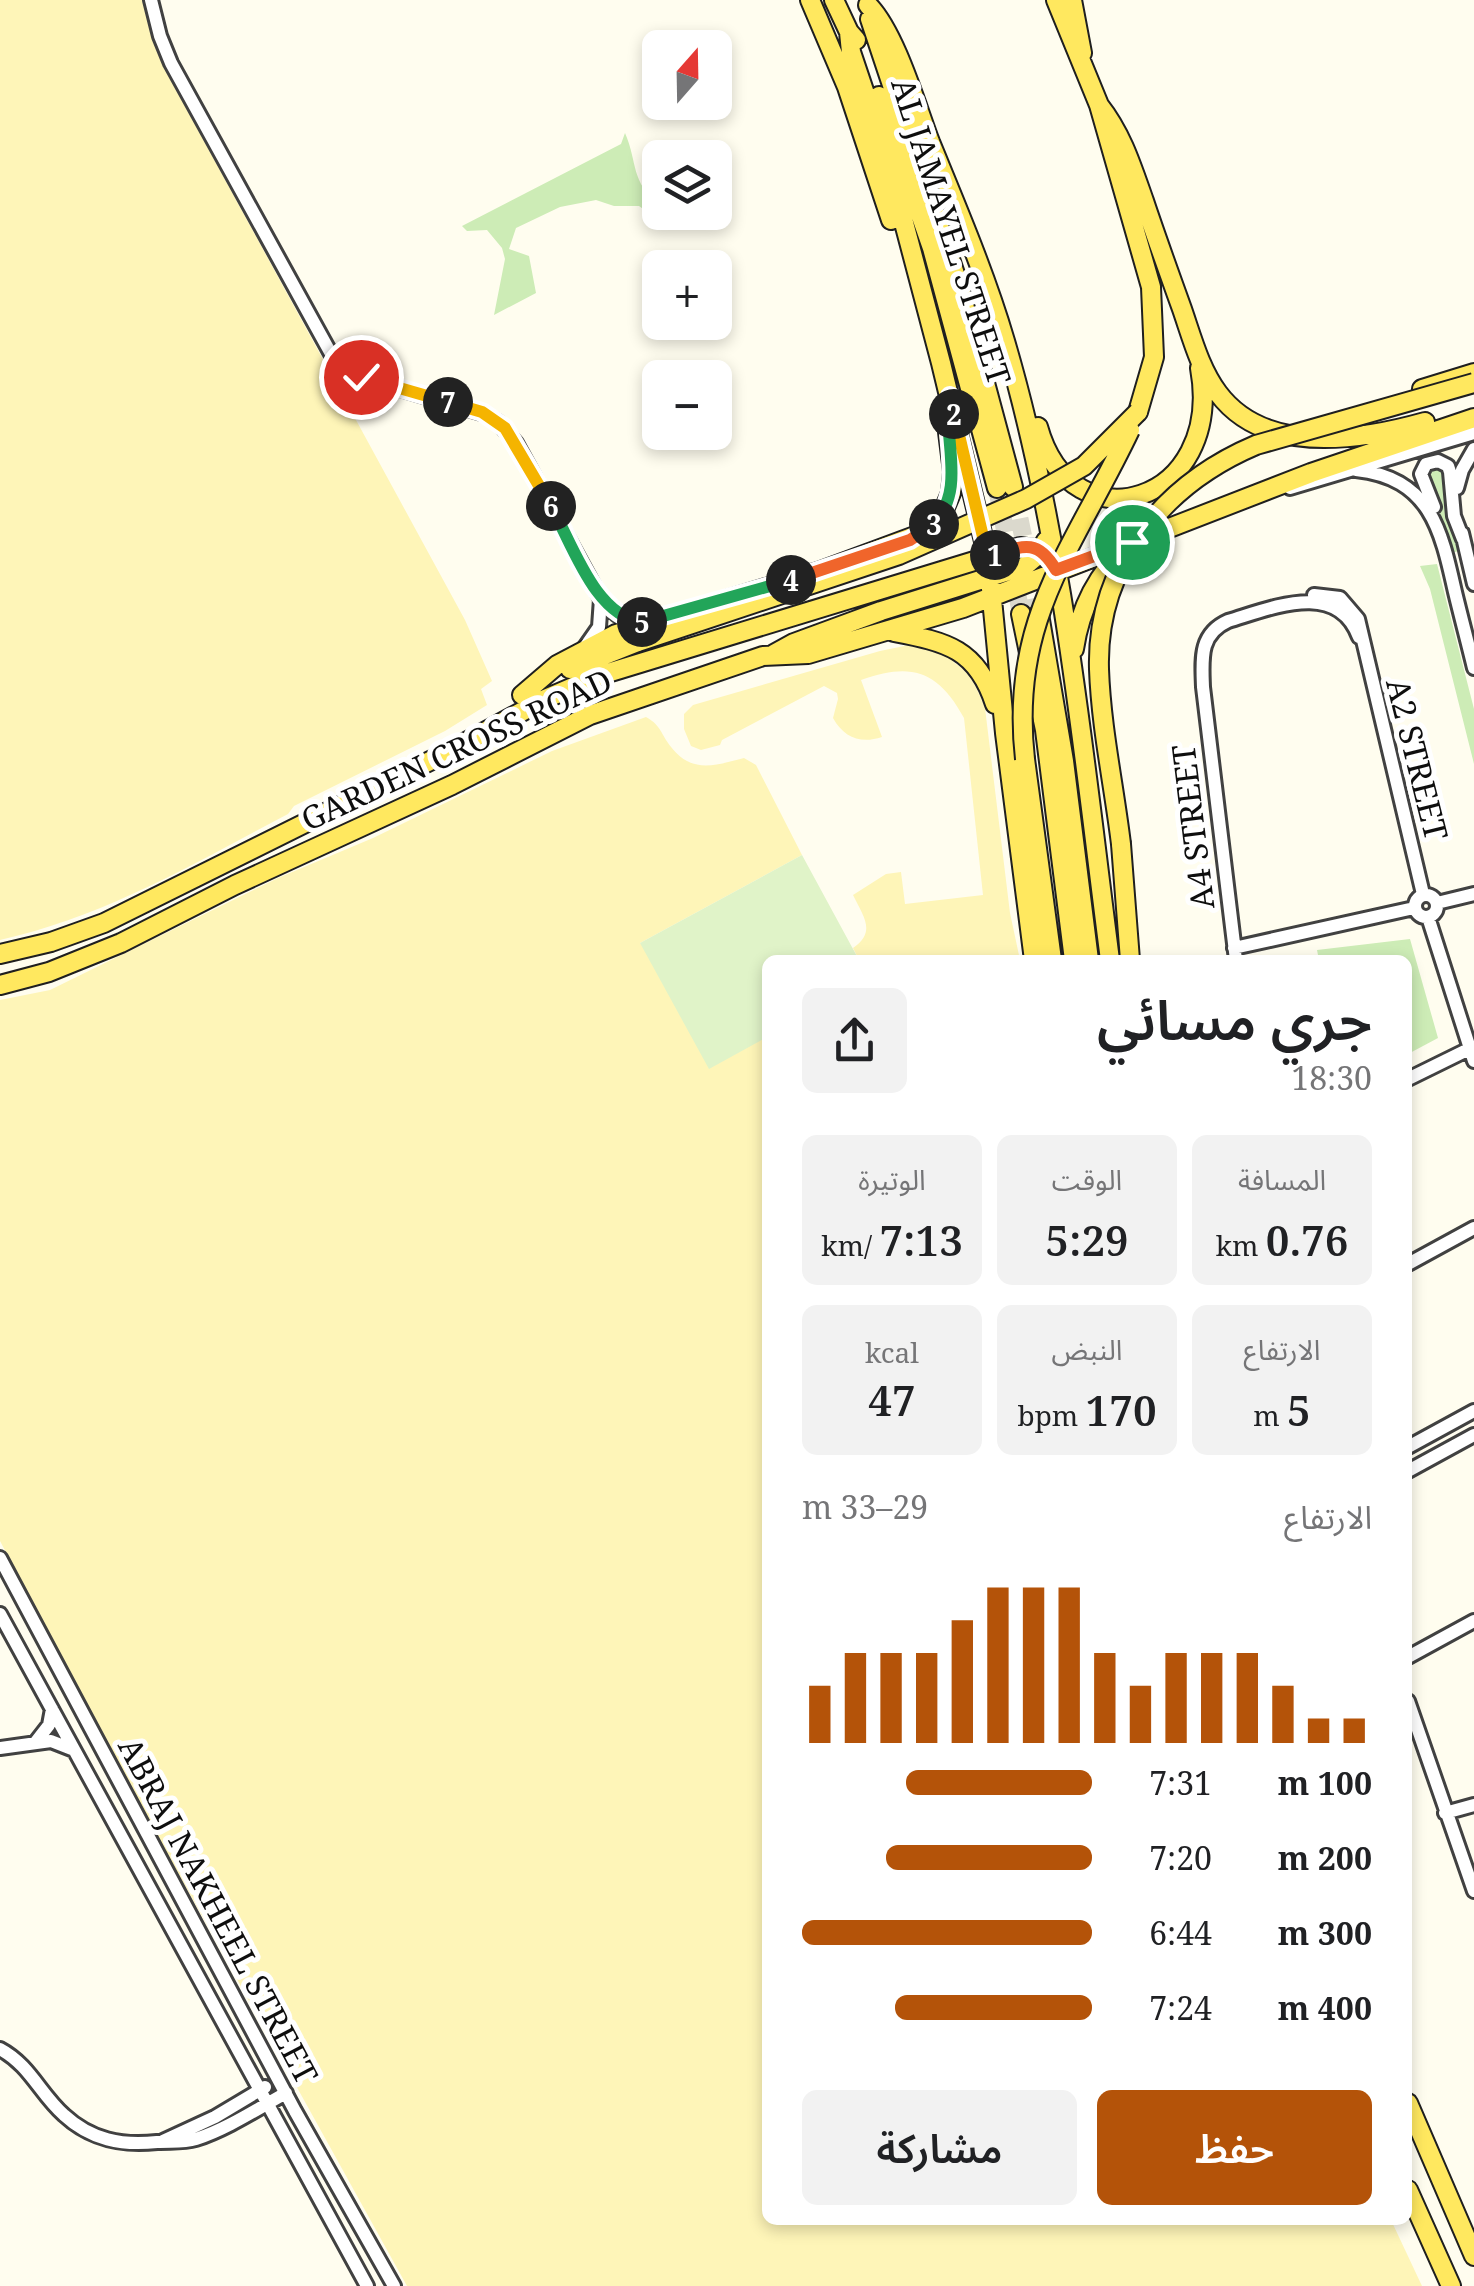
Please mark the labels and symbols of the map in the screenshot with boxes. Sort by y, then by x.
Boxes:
north arrow [642,30,732,120]
street label: AL JAMAYEL STREET [882,72,1022,390]
pin [319,335,404,420]
pin: 7 [423,377,473,427]
pin: 2 [929,389,979,439]
pin: 6 [526,481,576,531]
pin: 3 [909,499,959,549]
pin [1090,500,1175,585]
pin: 1 [970,530,1020,580]
pin: 4 [766,555,816,605]
pin: 5 [617,597,667,647]
street label: GARDEN CROSS ROAD [294,658,618,840]
street label: A2 STREET [1377,673,1459,845]
street label: A4 STREET [1161,742,1223,912]
street label: ABRAJ NAKHEEL STREET [109,1729,329,2091]

